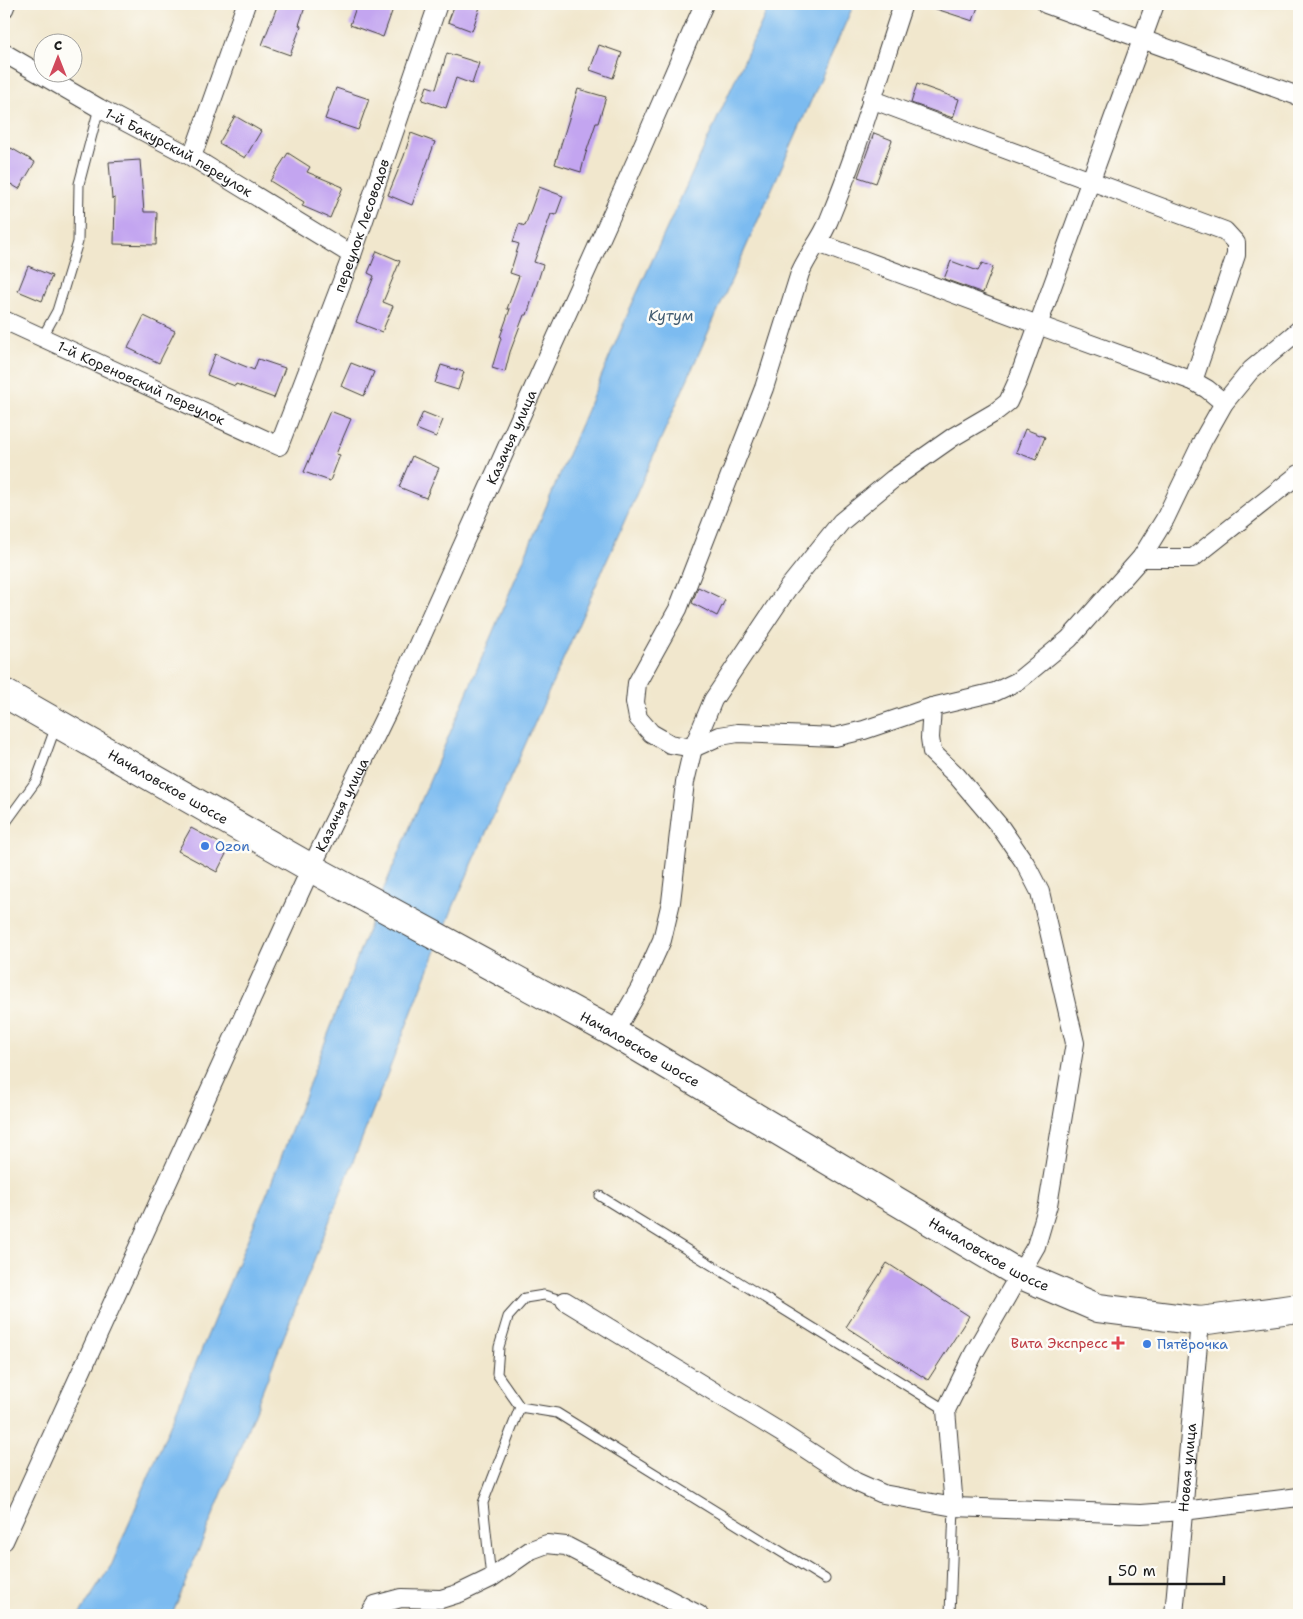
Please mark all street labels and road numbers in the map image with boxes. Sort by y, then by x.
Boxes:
street label: 1-й Бакурский переулок [102,104,256,201]
street label: переулок Лесоводов [330,156,393,295]
street label: 1-й Кореновский переулок [55,337,228,429]
street label: Казачья улица [482,387,541,487]
street label: Началовское шоссе [105,745,232,828]
street label: Казачья улица [311,755,372,855]
street label: Началовское шоссе [577,1007,703,1091]
street label: Началовское шоссе [925,1213,1052,1295]
street label: Новая улица [1174,1422,1200,1513]

